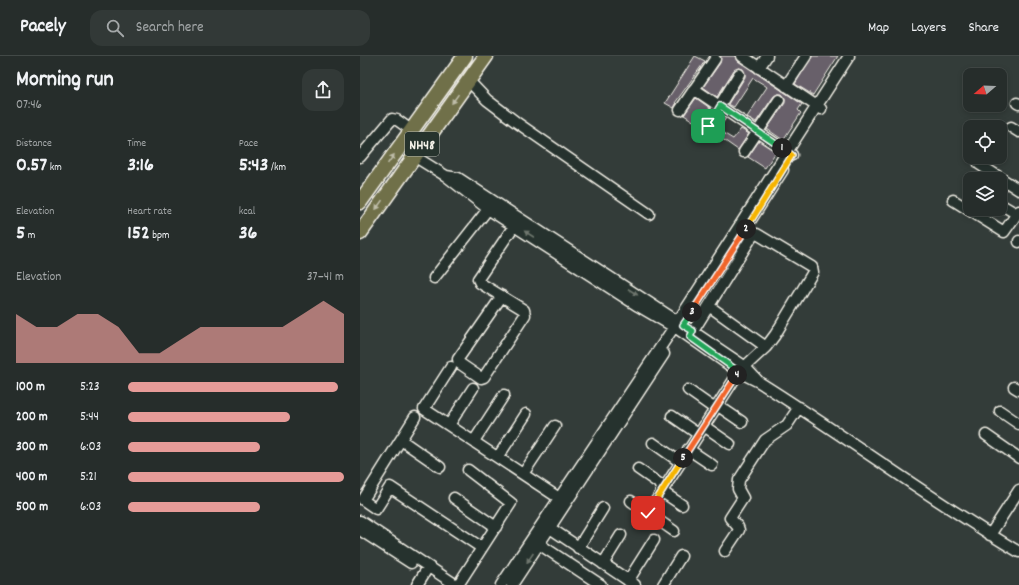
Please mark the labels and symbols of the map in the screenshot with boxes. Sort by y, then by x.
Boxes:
north arrow [963,68,1007,112]
one-way arrow [451,94,459,104]
pin [691,109,725,143]
road number: NH48 [405,132,439,156]
pin: 1 [772,138,792,158]
one-way arrow [387,154,395,164]
one-way arrow [375,200,383,210]
pin: 2 [736,219,756,239]
one-way arrow [524,230,534,238]
one-way arrow [627,289,639,296]
pin: 3 [682,302,702,322]
pin: 4 [727,365,747,385]
pin: 5 [673,448,693,468]
pin [631,496,665,530]
one-way arrow [526,553,534,563]

